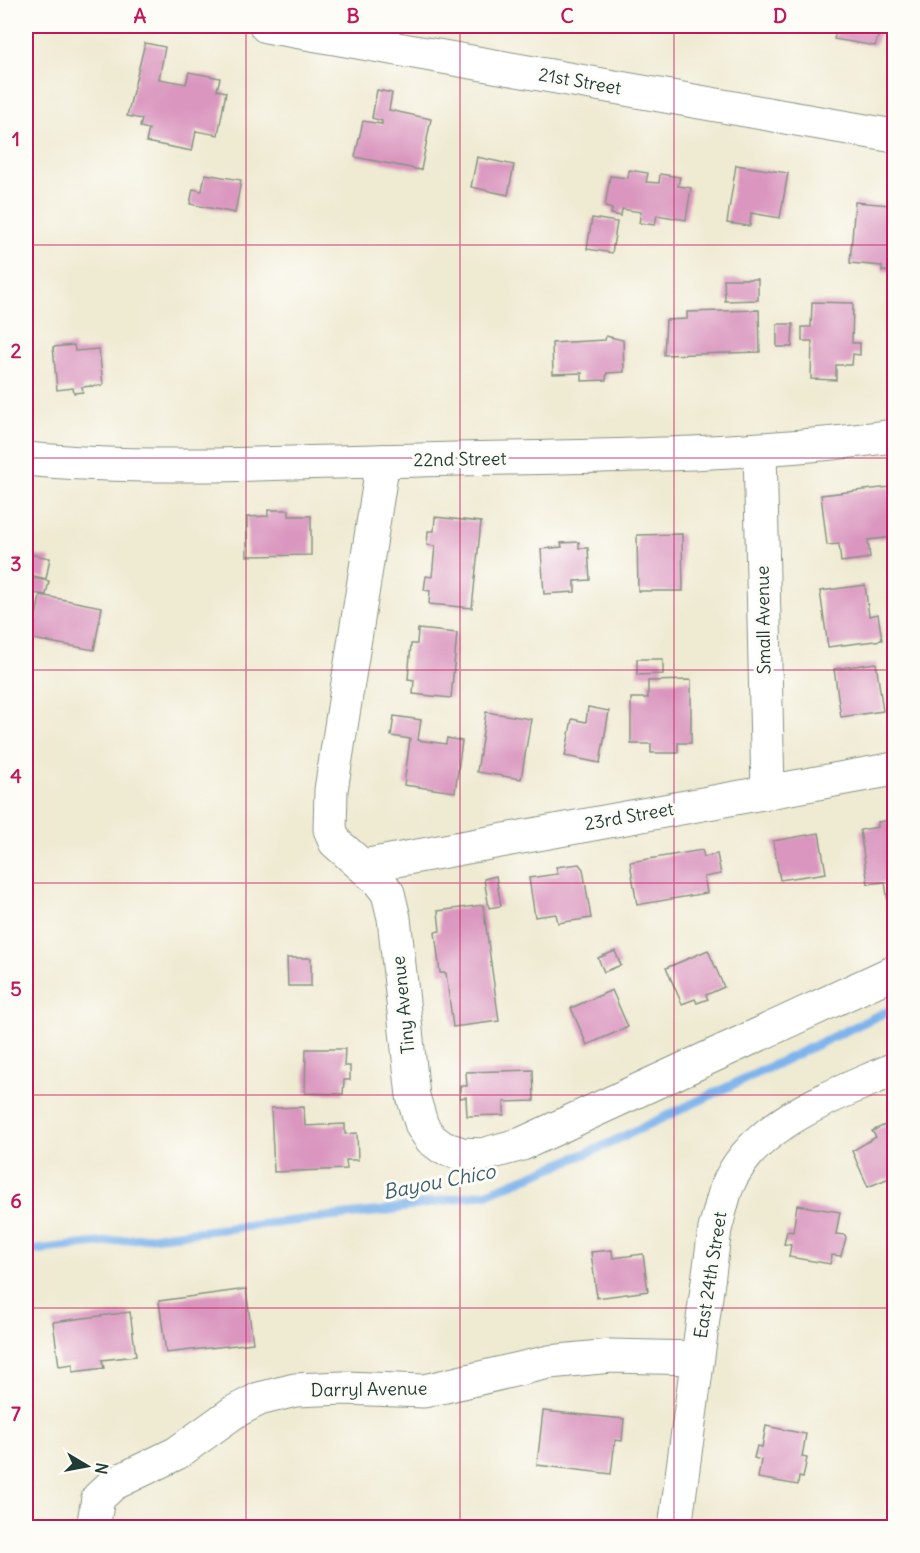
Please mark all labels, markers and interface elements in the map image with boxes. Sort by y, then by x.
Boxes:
text: A [134,3,147,28]
text: B [346,3,360,28]
text: C [560,3,574,28]
text: D [773,3,787,28]
street label: 21st Street [537,62,623,100]
text: 1 [12,126,20,151]
text: 2 [11,338,22,363]
street label: 22nd Street [413,447,507,471]
text: 3 [10,551,22,576]
street label: Small Avenue [751,565,775,675]
text: 4 [10,763,22,788]
street label: 23rd Street [583,797,675,835]
street label: Tiny Avenue [386,955,420,1055]
text: 5 [10,976,22,1001]
water label: Bayou Chico [381,1158,499,1204]
text: 6 [10,1188,22,1213]
street label: East 24th Street [689,1210,731,1340]
street label: Darryl Avenue [311,1376,427,1402]
text: 7 [11,1401,21,1426]
north arrow [57,1436,117,1496]
text: N [91,1461,113,1476]

